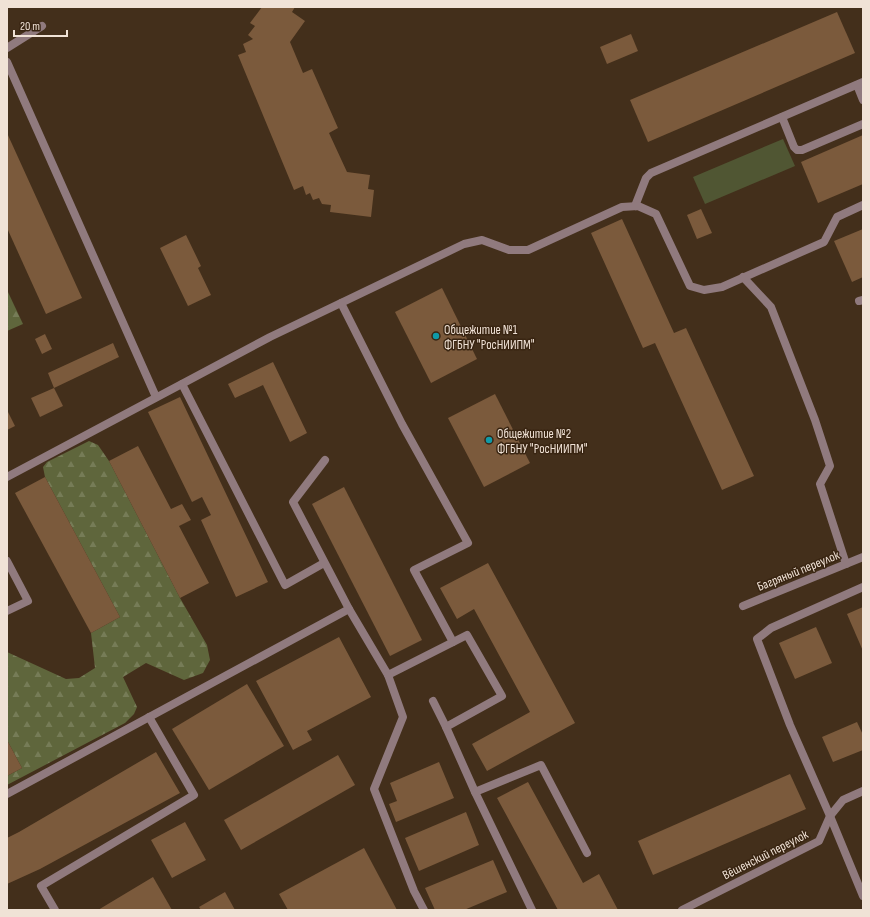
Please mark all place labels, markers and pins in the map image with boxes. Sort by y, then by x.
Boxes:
place label: Общежитие №1 ФГБНУ "РосНИИПМ" [444,322,535,353]
marker: Общежитие №1 ФГБНУ "РосНИИПМ" [431,331,441,341]
place label: Общежитие №2 ФГБНУ "РосНИИПМ" [497,426,588,457]
marker: Общежитие №2 ФГБНУ "РосНИИПМ" [484,435,494,445]

